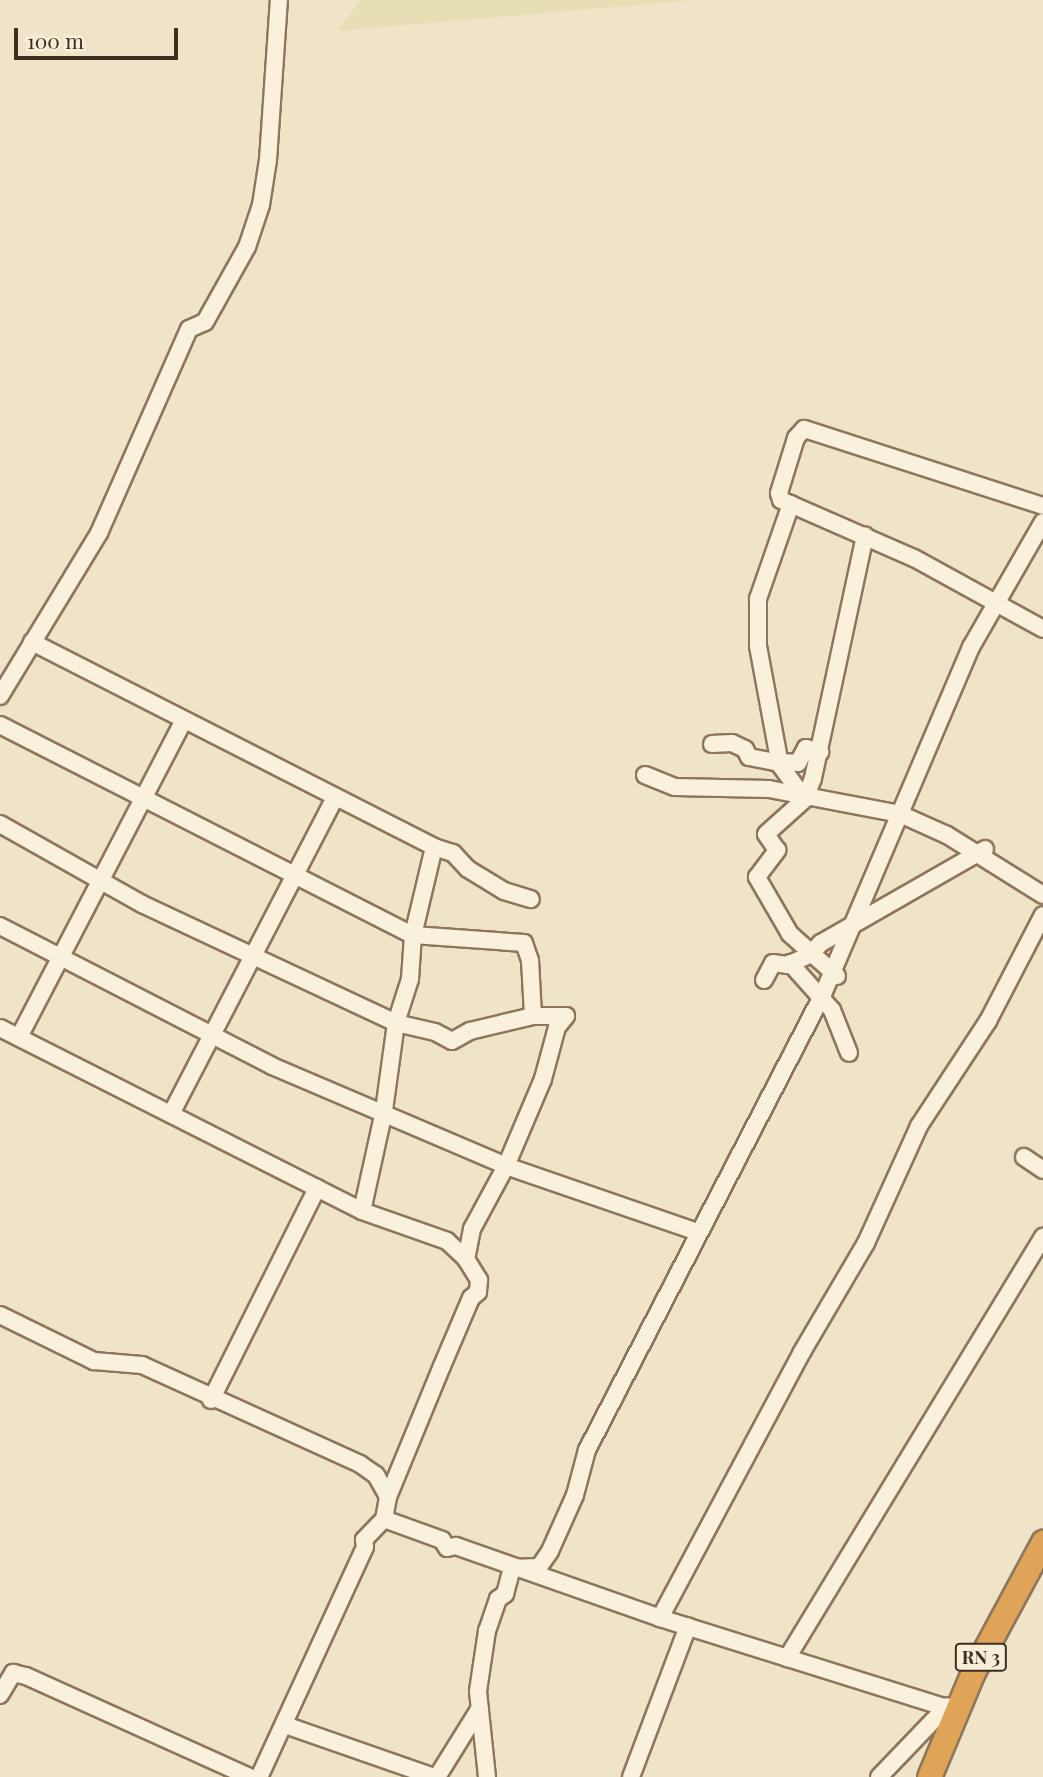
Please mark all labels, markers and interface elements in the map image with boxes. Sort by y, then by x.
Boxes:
scale bar [18,14,182,58]
text: 100 m [27,26,84,54]
road number: RN 3 [955,1642,1007,1672]

